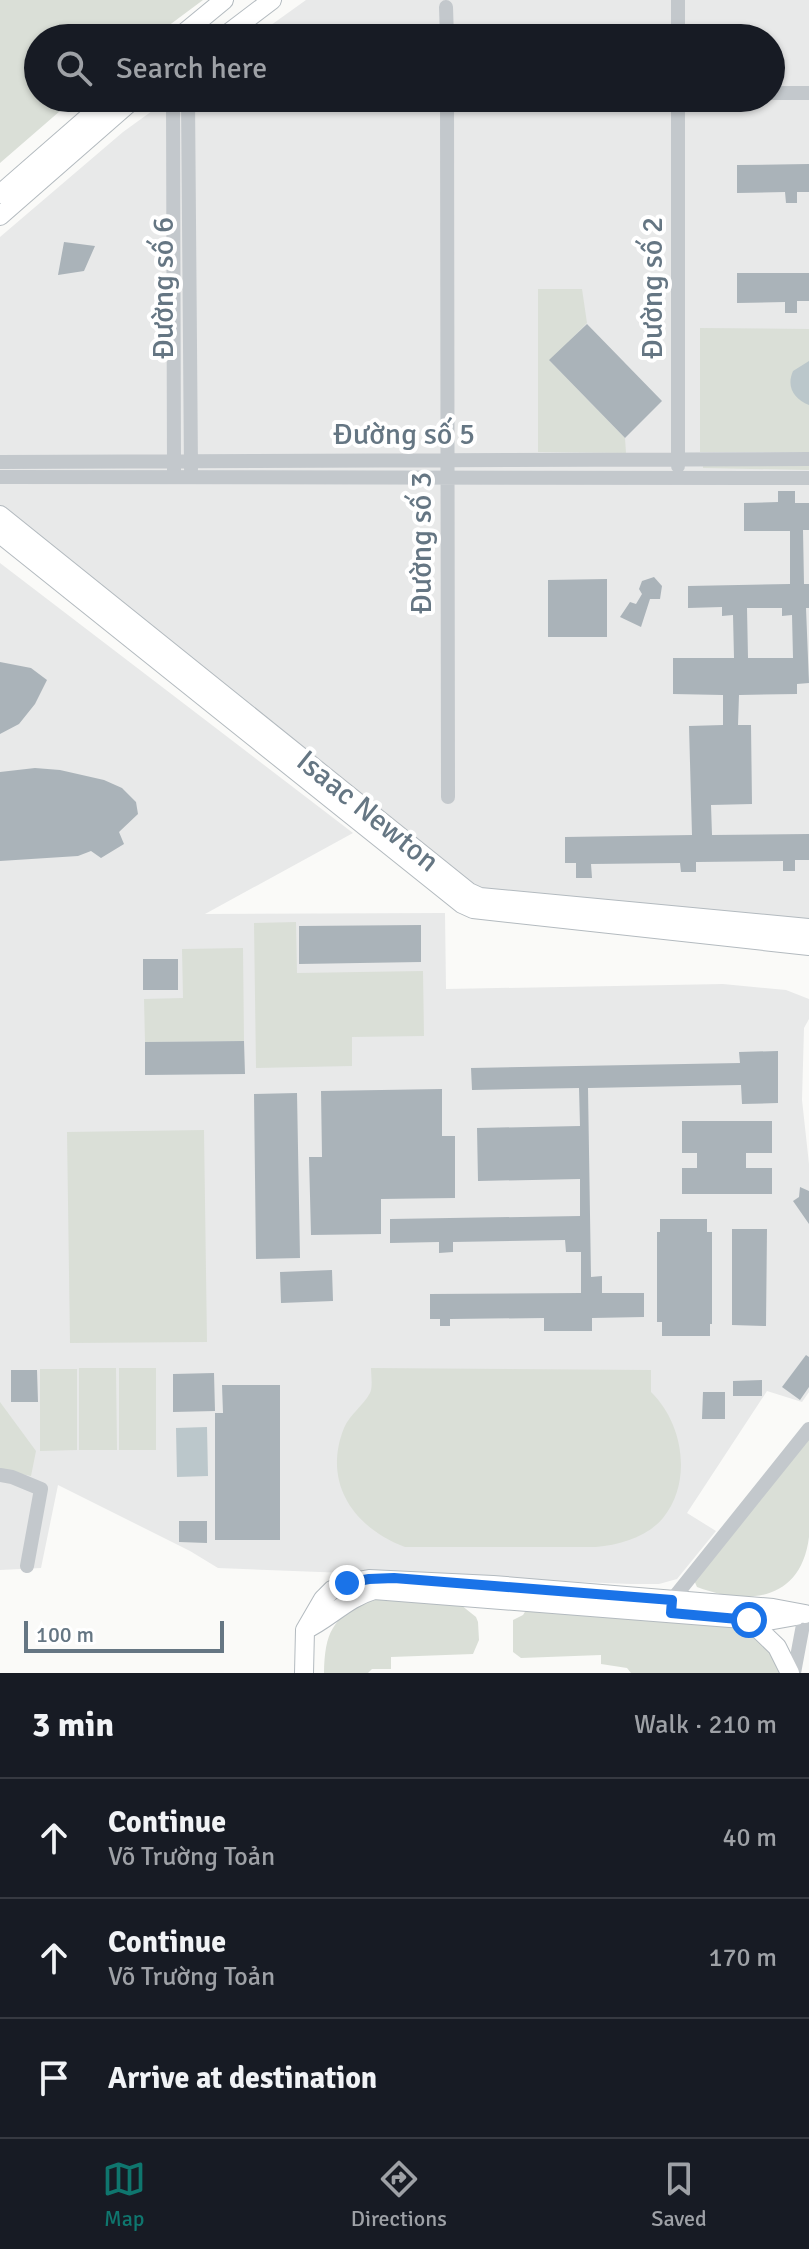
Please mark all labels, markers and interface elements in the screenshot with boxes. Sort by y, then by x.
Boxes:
search box [24,24,785,112]
icon: search [52,46,96,90]
text: Search here [116,50,267,87]
street label: Đường số 6 [145,217,182,359]
street label: Đường số 2 [634,217,671,359]
street label: Đường số 5 [333,416,475,453]
street label: Đường số 3 [403,472,440,614]
street label: Isaac Newton [289,743,446,880]
route end [329,1565,365,1601]
route start [731,1602,767,1638]
scale bar [24,1617,224,1653]
text: 100 m [36,1621,94,1648]
text: 3 min [32,1704,114,1746]
text: Walk · 210 m [634,1709,777,1741]
text: Continue [108,1804,226,1841]
icon: ahead [32,1816,76,1860]
text: 40 m [722,1822,777,1854]
text: Võ Trường Toản [108,1841,275,1873]
text: Continue [108,1924,226,1961]
icon: ahead [32,1936,76,1980]
text: 170 m [708,1942,777,1974]
text: Võ Trường Toản [108,1961,275,1993]
icon: arrive [32,2056,76,2100]
text: Arrive at destination [108,2060,377,2097]
tab: Map [102,2157,146,2232]
tab: Directions [351,2157,447,2232]
tab: Saved [651,2157,707,2232]

